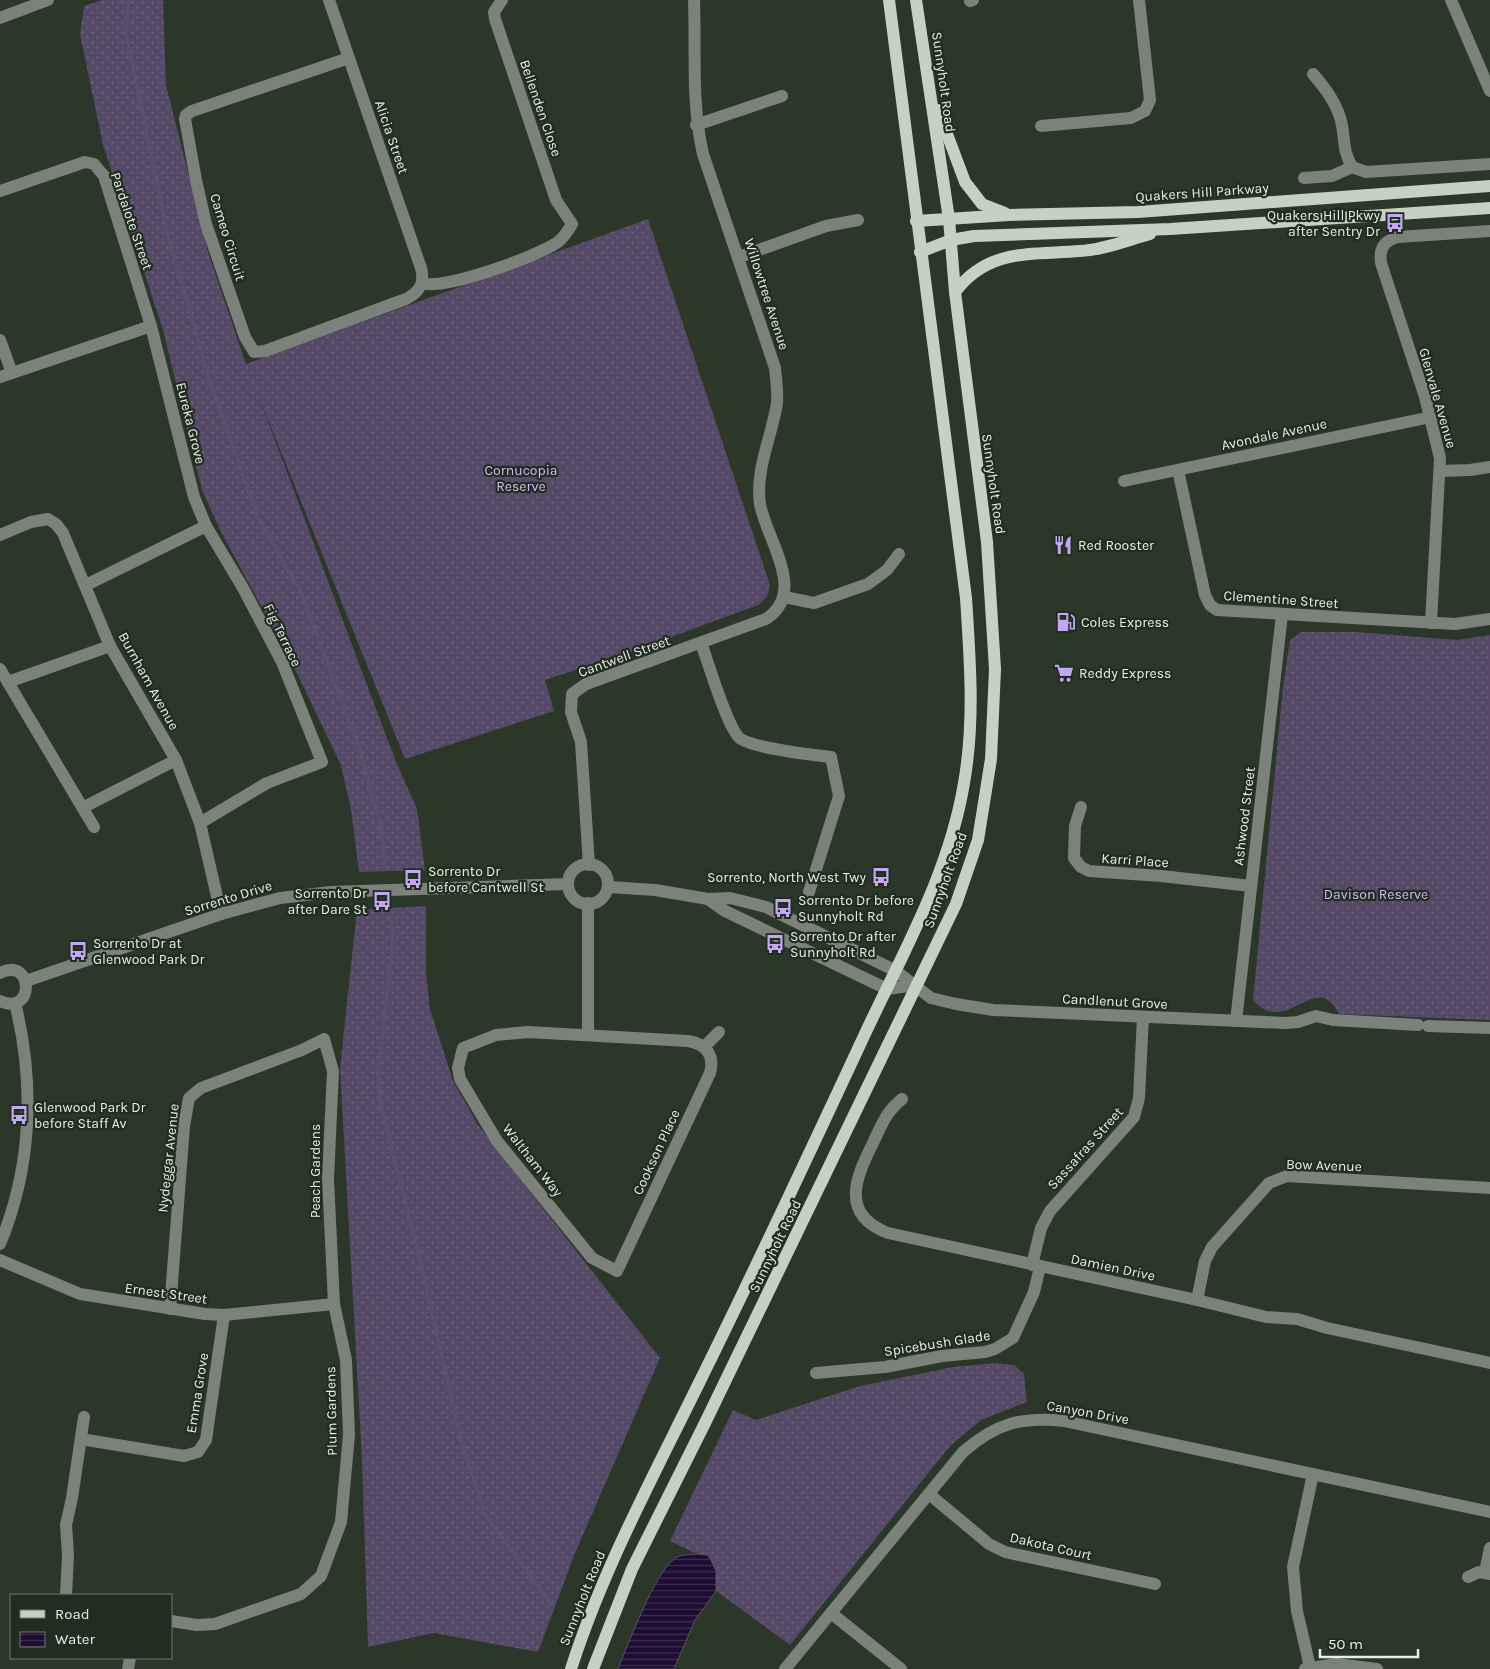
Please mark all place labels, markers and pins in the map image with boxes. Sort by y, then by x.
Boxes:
place label: Quakers Hill Pkwy after Sentry Dr [1267,207,1381,240]
bus stop icon: Quakers Hill Pkwy after Sentry Dr [1384,212,1406,234]
restaurant icon: Red Rooster [1052,534,1074,556]
place label: Red Rooster [1078,537,1155,554]
fuel station icon: Coles Express [1055,611,1077,633]
place label: Coles Express [1081,614,1169,631]
supermarket icon: Reddy Express [1053,662,1075,684]
place label: Reddy Express [1079,665,1171,682]
place label: Sorrento Dr before Cantwell St [428,863,544,896]
bus stop icon: Sorrento, North West Twy [870,866,892,888]
bus stop icon: Sorrento Dr before Cantwell St [402,868,424,890]
place label: Sorrento, North West Twy [707,869,866,886]
place label: Sorrento Dr after Dare St [287,885,368,918]
bus stop icon: Sorrento Dr after Dare St [371,890,393,912]
place label: Sorrento Dr before Sunnyholt Rd [798,892,914,925]
bus stop icon: Sorrento Dr before Sunnyholt Rd [772,897,794,919]
place label: Sorrento Dr after Sunnyholt Rd [790,928,897,961]
bus stop icon: Sorrento Dr after Sunnyholt Rd [764,933,786,955]
place label: Sorrento Dr at Glenwood Park Dr [93,935,206,968]
bus stop icon: Sorrento Dr at Glenwood Park Dr [67,940,89,962]
place label: Glenwood Park Dr before Staff Av [34,1099,147,1132]
bus stop icon: Glenwood Park Dr before Staff Av [8,1104,30,1126]

